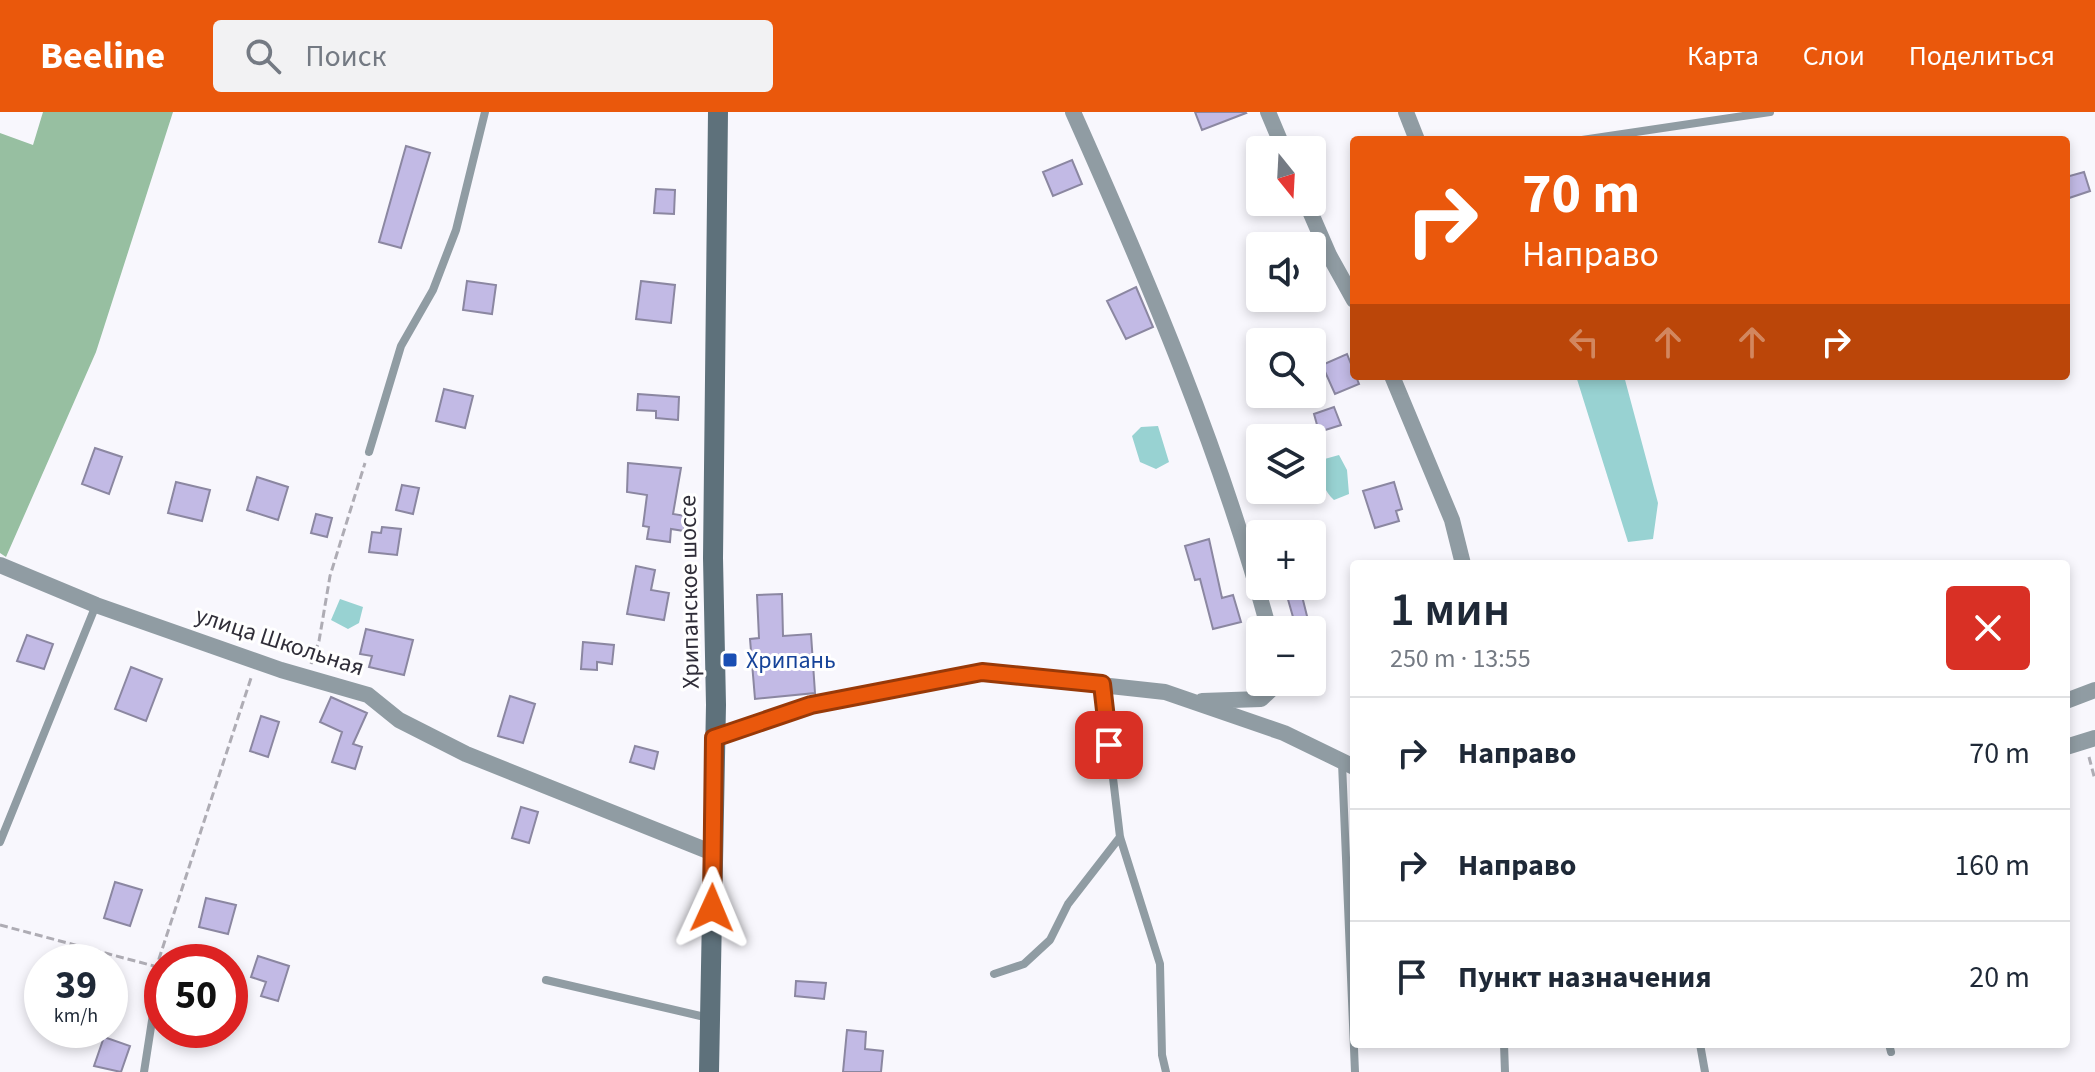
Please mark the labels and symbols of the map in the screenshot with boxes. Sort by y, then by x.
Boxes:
north arrow [1246,136,1326,216]
street label: Хрипанское шоссе [670,495,709,689]
street label: улица Школьная [191,598,369,685]
place label: Хрипань [746,643,836,678]
marker: Хрипань [721,651,739,669]
pin [1075,711,1143,779]
position arrow [670,866,754,950]
speed limit sign: 50 [144,944,248,1048]

